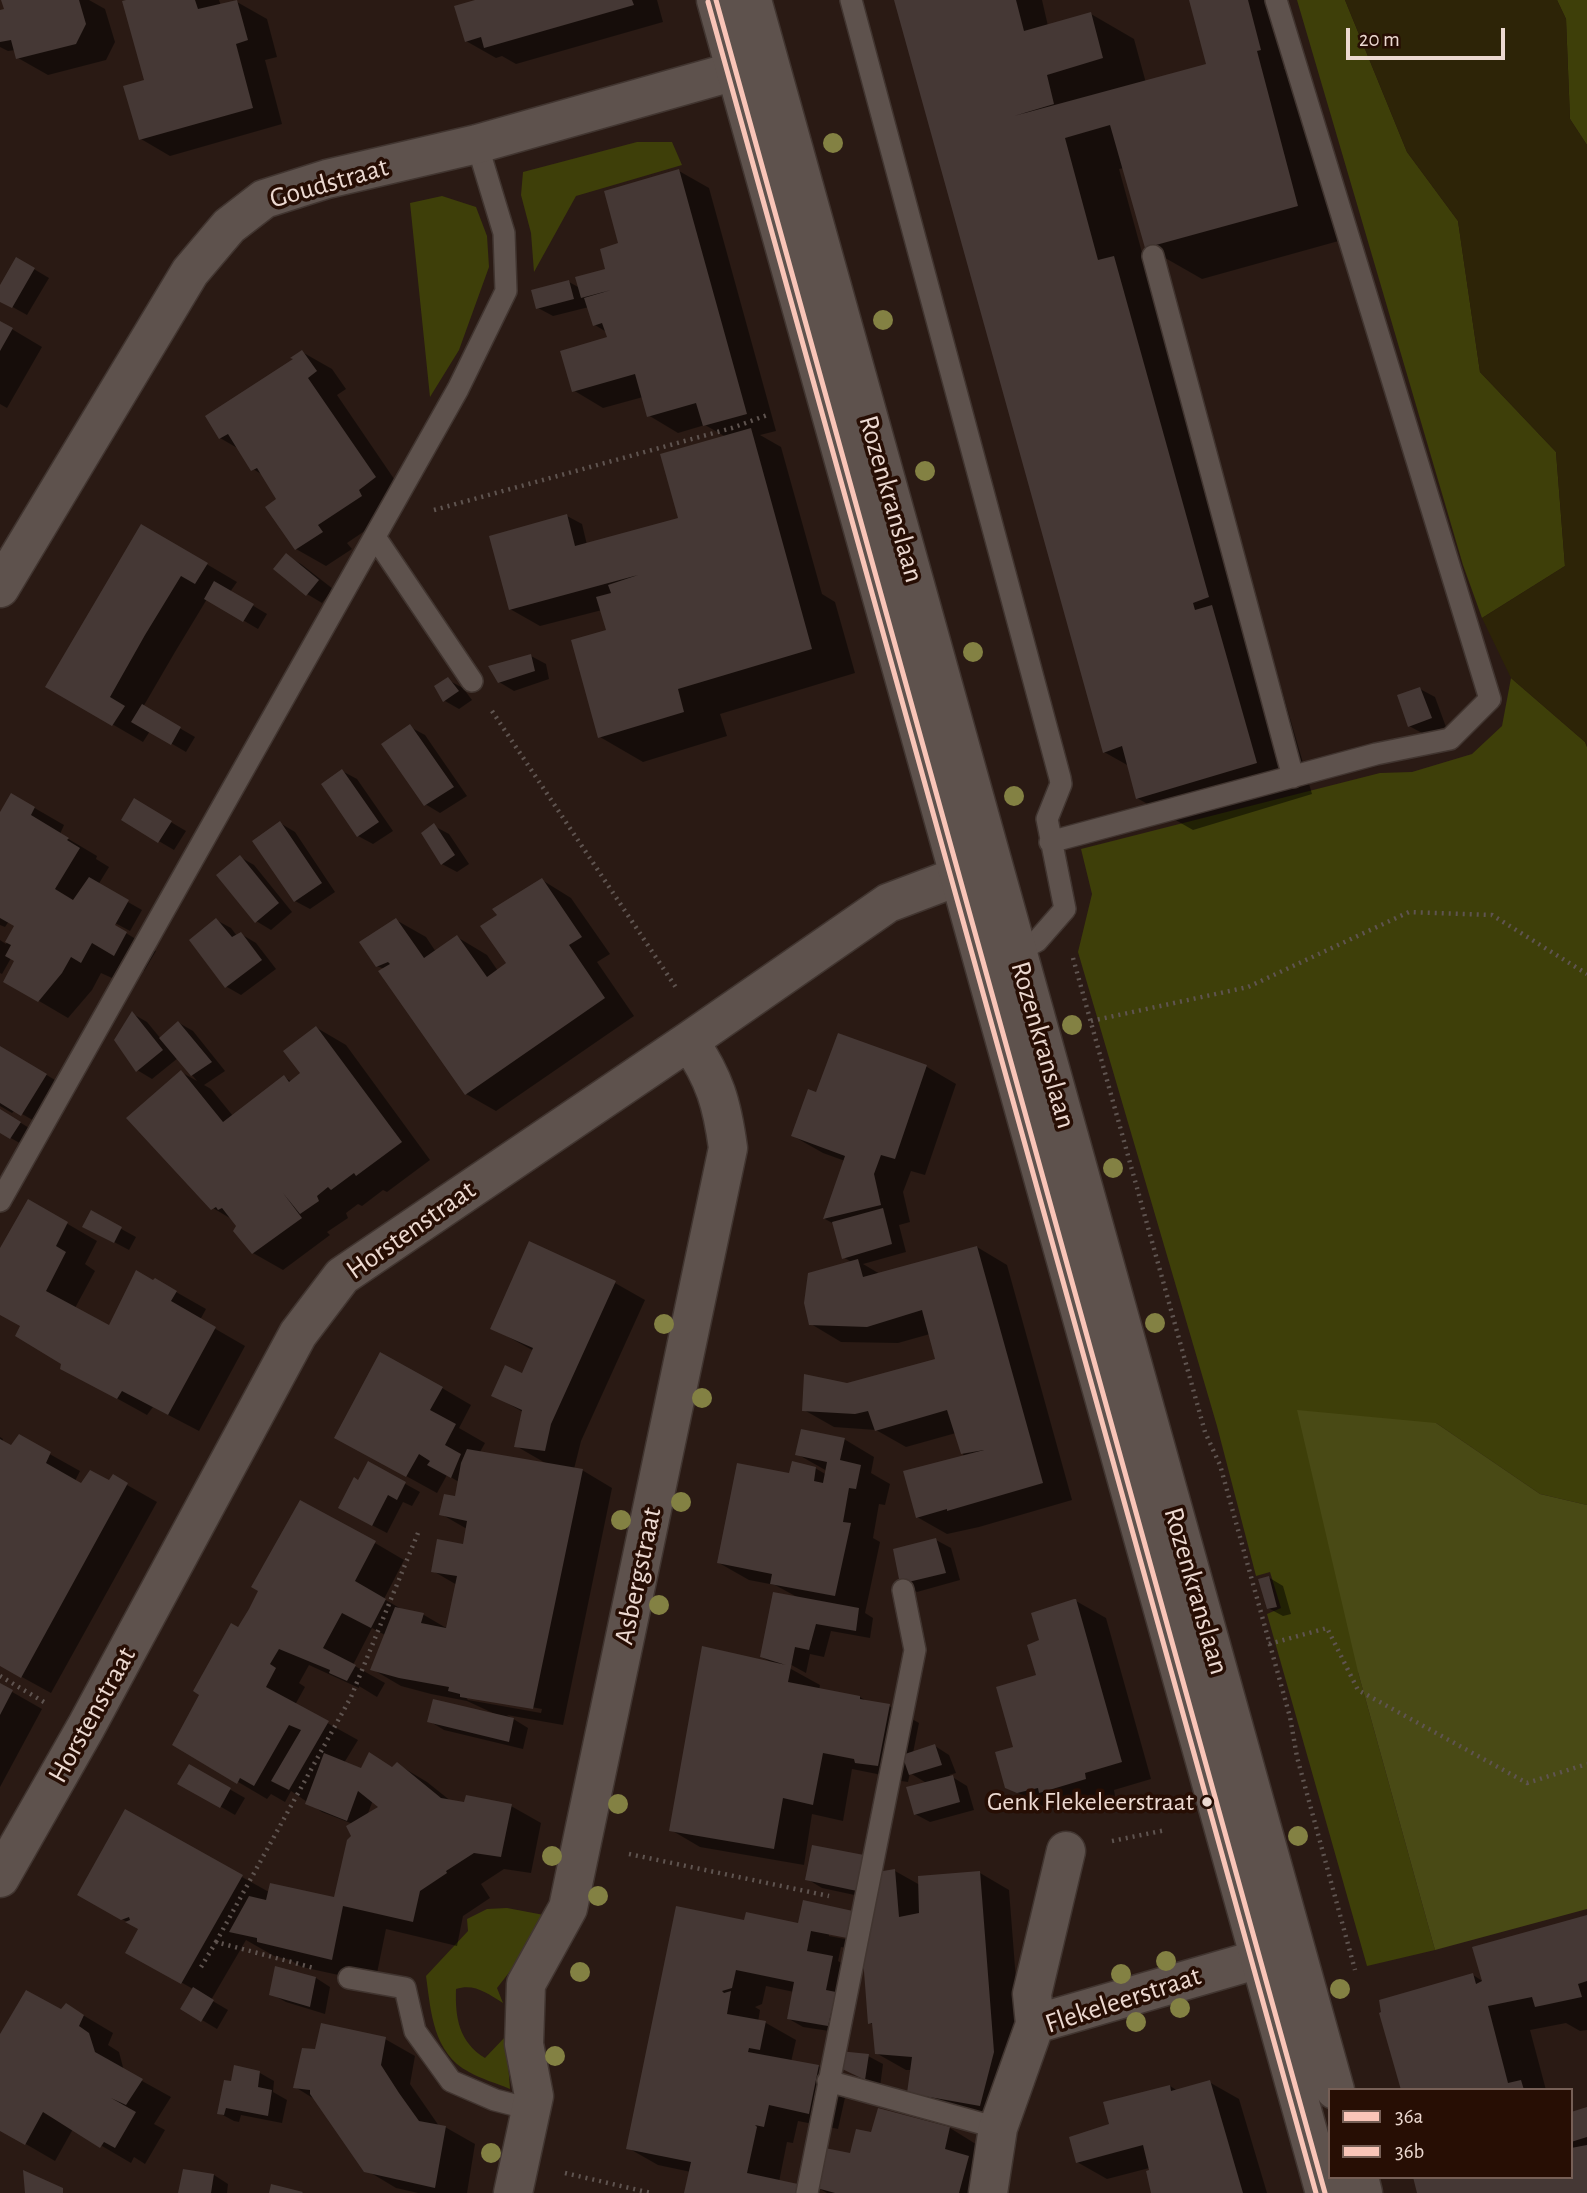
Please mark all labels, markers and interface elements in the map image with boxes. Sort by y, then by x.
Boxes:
scale bar [1349,14,1508,58]
text: 20 m [1359,29,1400,50]
street label: Goudstraat [266,150,392,216]
street label: Rozenkranslaan [851,412,931,586]
street label: Rozenkranslaan [1003,958,1083,1132]
street label: Horstenstraat [340,1173,482,1287]
street label: Asbergstraat [607,1504,669,1648]
street label: Rozenkranslaan [1156,1504,1236,1678]
street label: Horstenstraat [41,1641,143,1789]
place label: Genk Flekeleerstraat [987,1786,1194,1818]
marker: Genk Flekeleerstraat [1200,1795,1214,1809]
street label: Flekeleerstraat [1041,1959,1205,2041]
legend [1328,2088,1573,2179]
text: 36a [1395,2106,1423,2127]
text: 36b [1395,2141,1424,2162]

